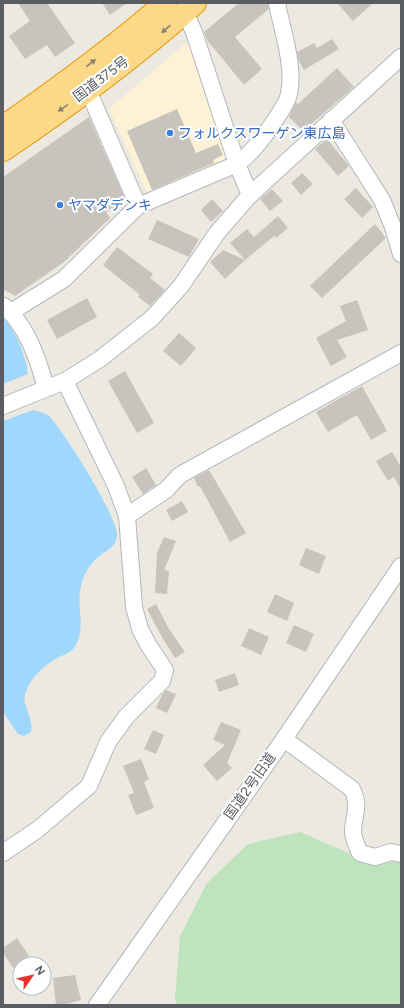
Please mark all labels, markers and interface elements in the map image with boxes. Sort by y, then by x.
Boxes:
one-way arrow [160,24,171,33]
street label: 国道375号 [70,53,132,105]
one-way arrow [85,58,96,67]
one-way arrow [57,104,68,112]
place label: フォルクスワーゲン東広島 [178,125,346,142]
marker: フォルクスワーゲン東広島 [165,128,175,138]
place label: ヤマダデンキ [68,197,152,214]
marker: ヤマダデンキ [55,200,65,210]
street label: 国道2号旧道 [221,749,279,823]
north arrow [12,956,52,996]
text: N [32,964,48,978]

